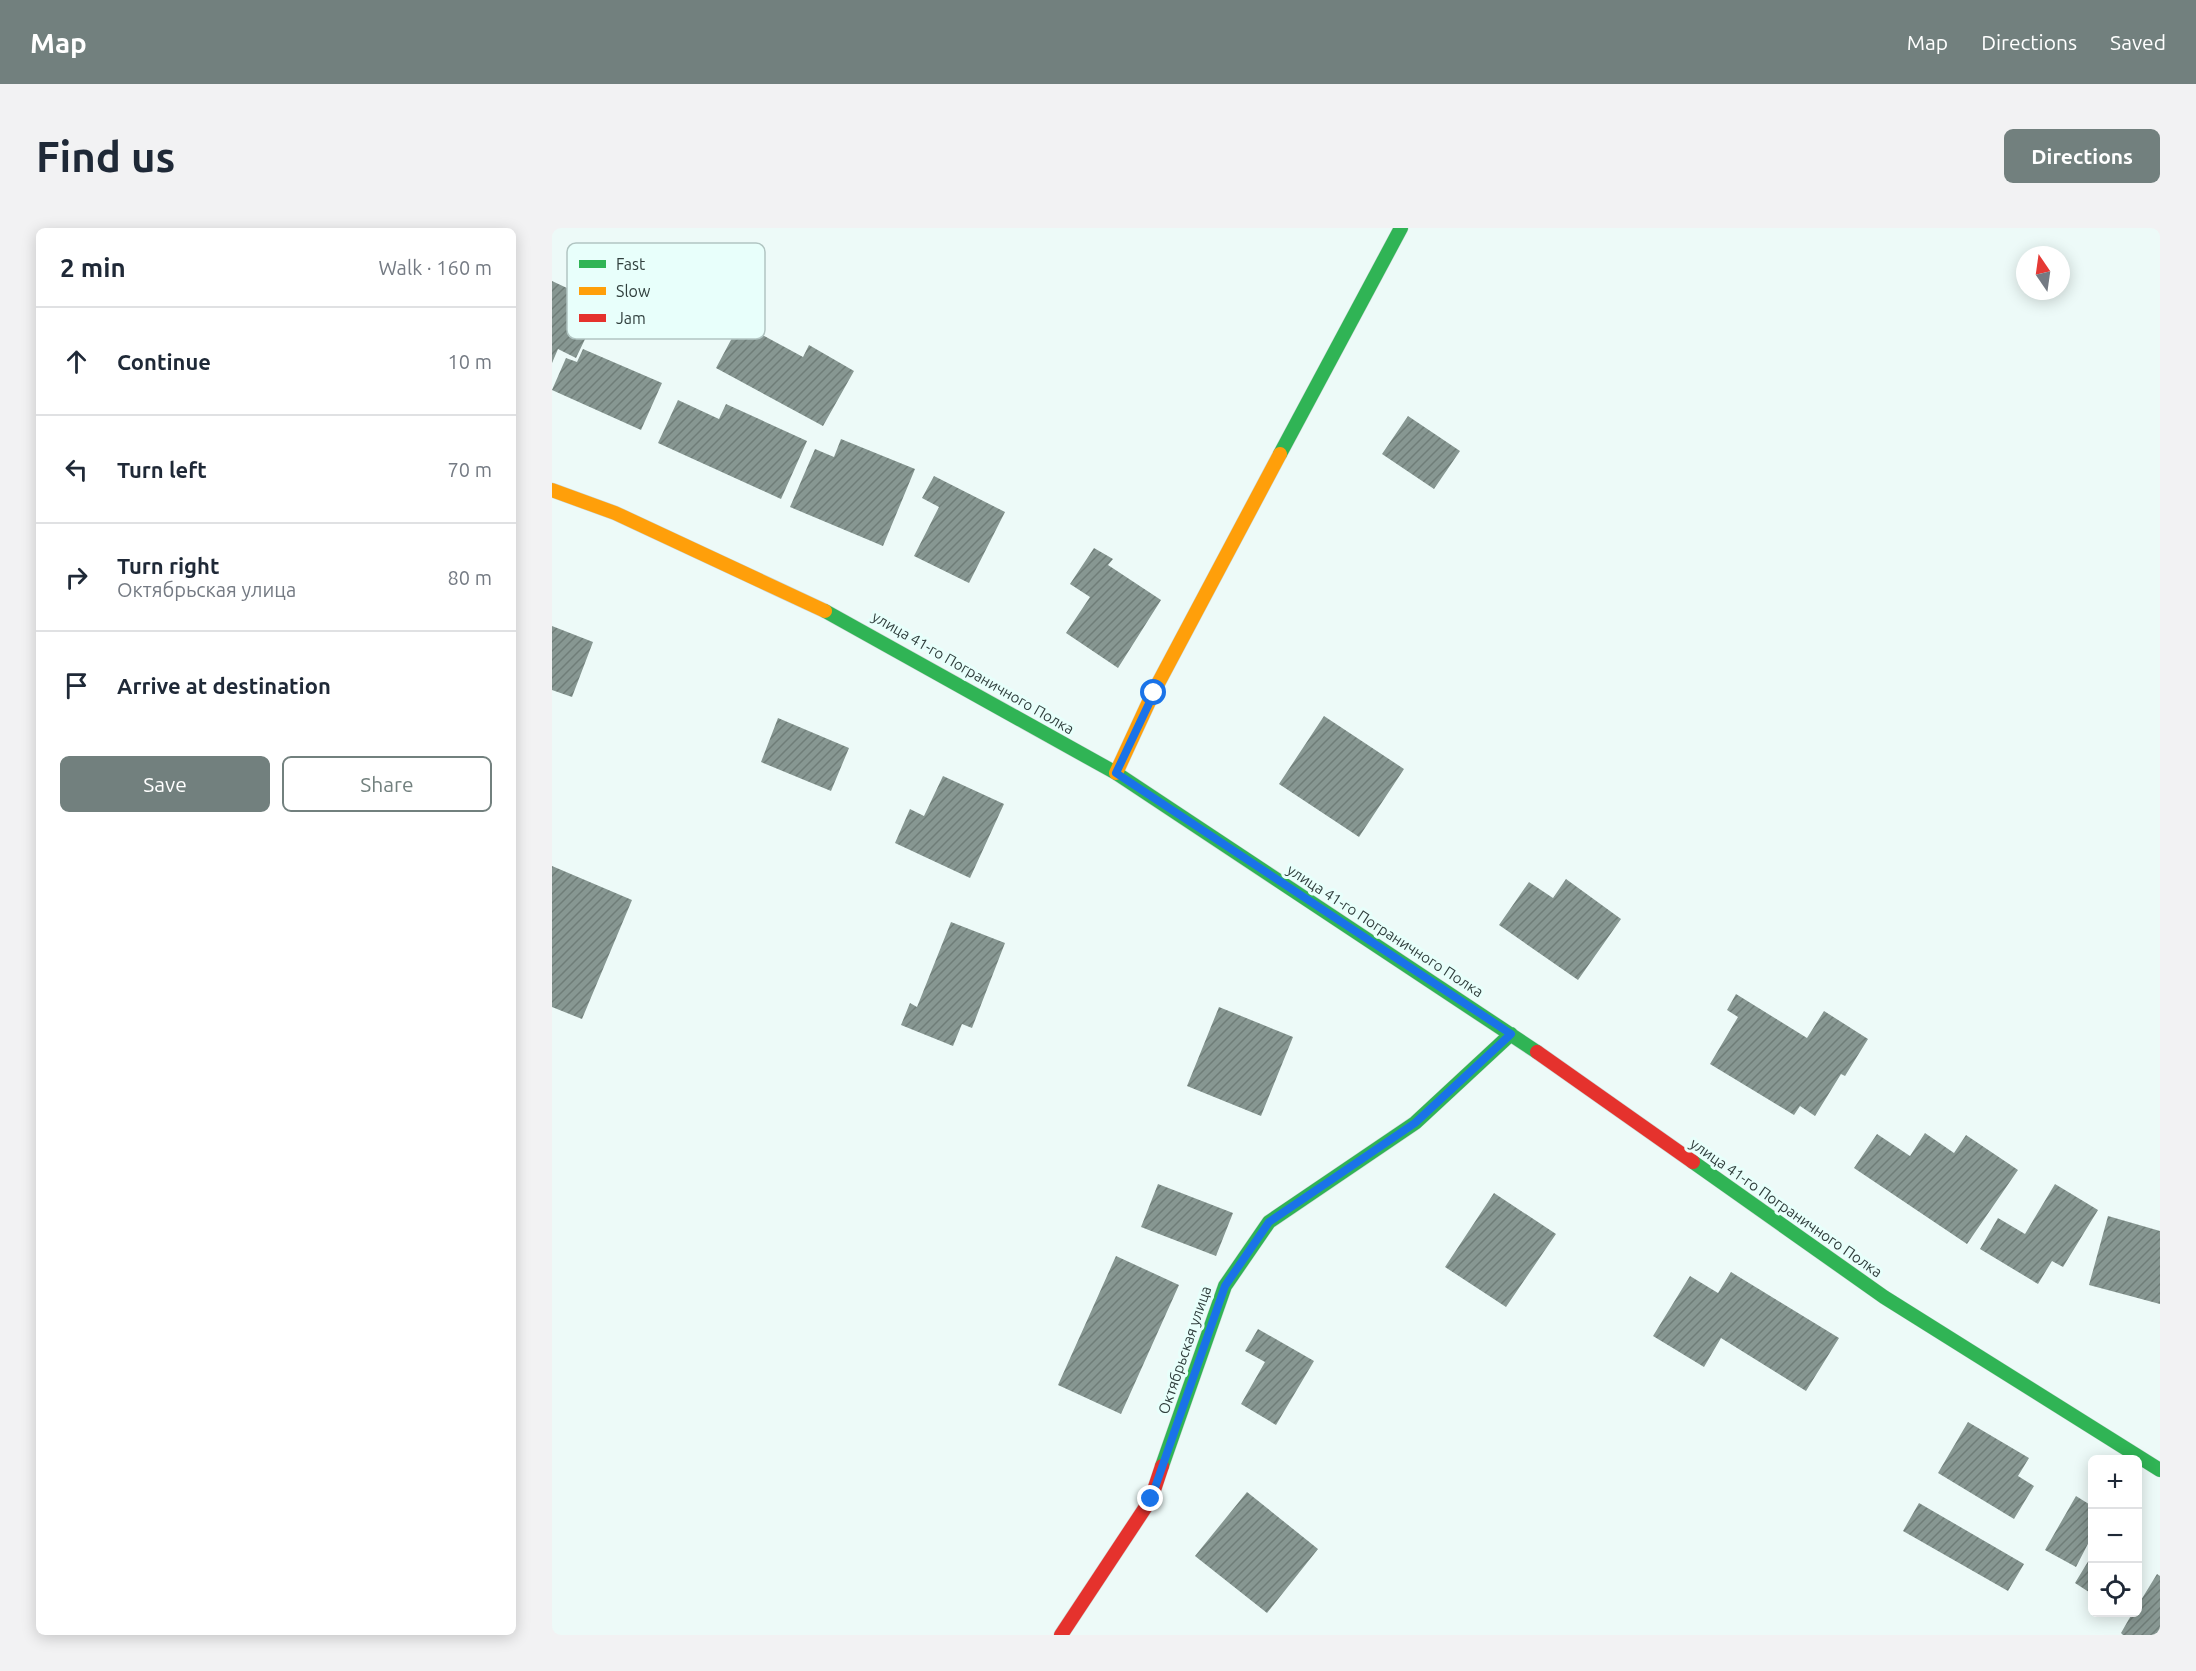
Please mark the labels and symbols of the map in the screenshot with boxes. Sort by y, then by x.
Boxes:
legend [567,243,765,339]
north arrow [2016,246,2070,300]
text: Fast [616,255,646,273]
text: Slow [616,282,651,300]
text: Jam [616,309,646,327]
street label: улица 41-го Пограничного Полка [869,608,1077,738]
route start [1140,679,1166,705]
street label: улица 41-го Пограничного Полка [1284,861,1486,1000]
street label: улица 41-го Пограничного Полка [1687,1135,1885,1281]
street label: Октябрьская улица [1155,1284,1214,1416]
route end [1137,1485,1163,1511]

